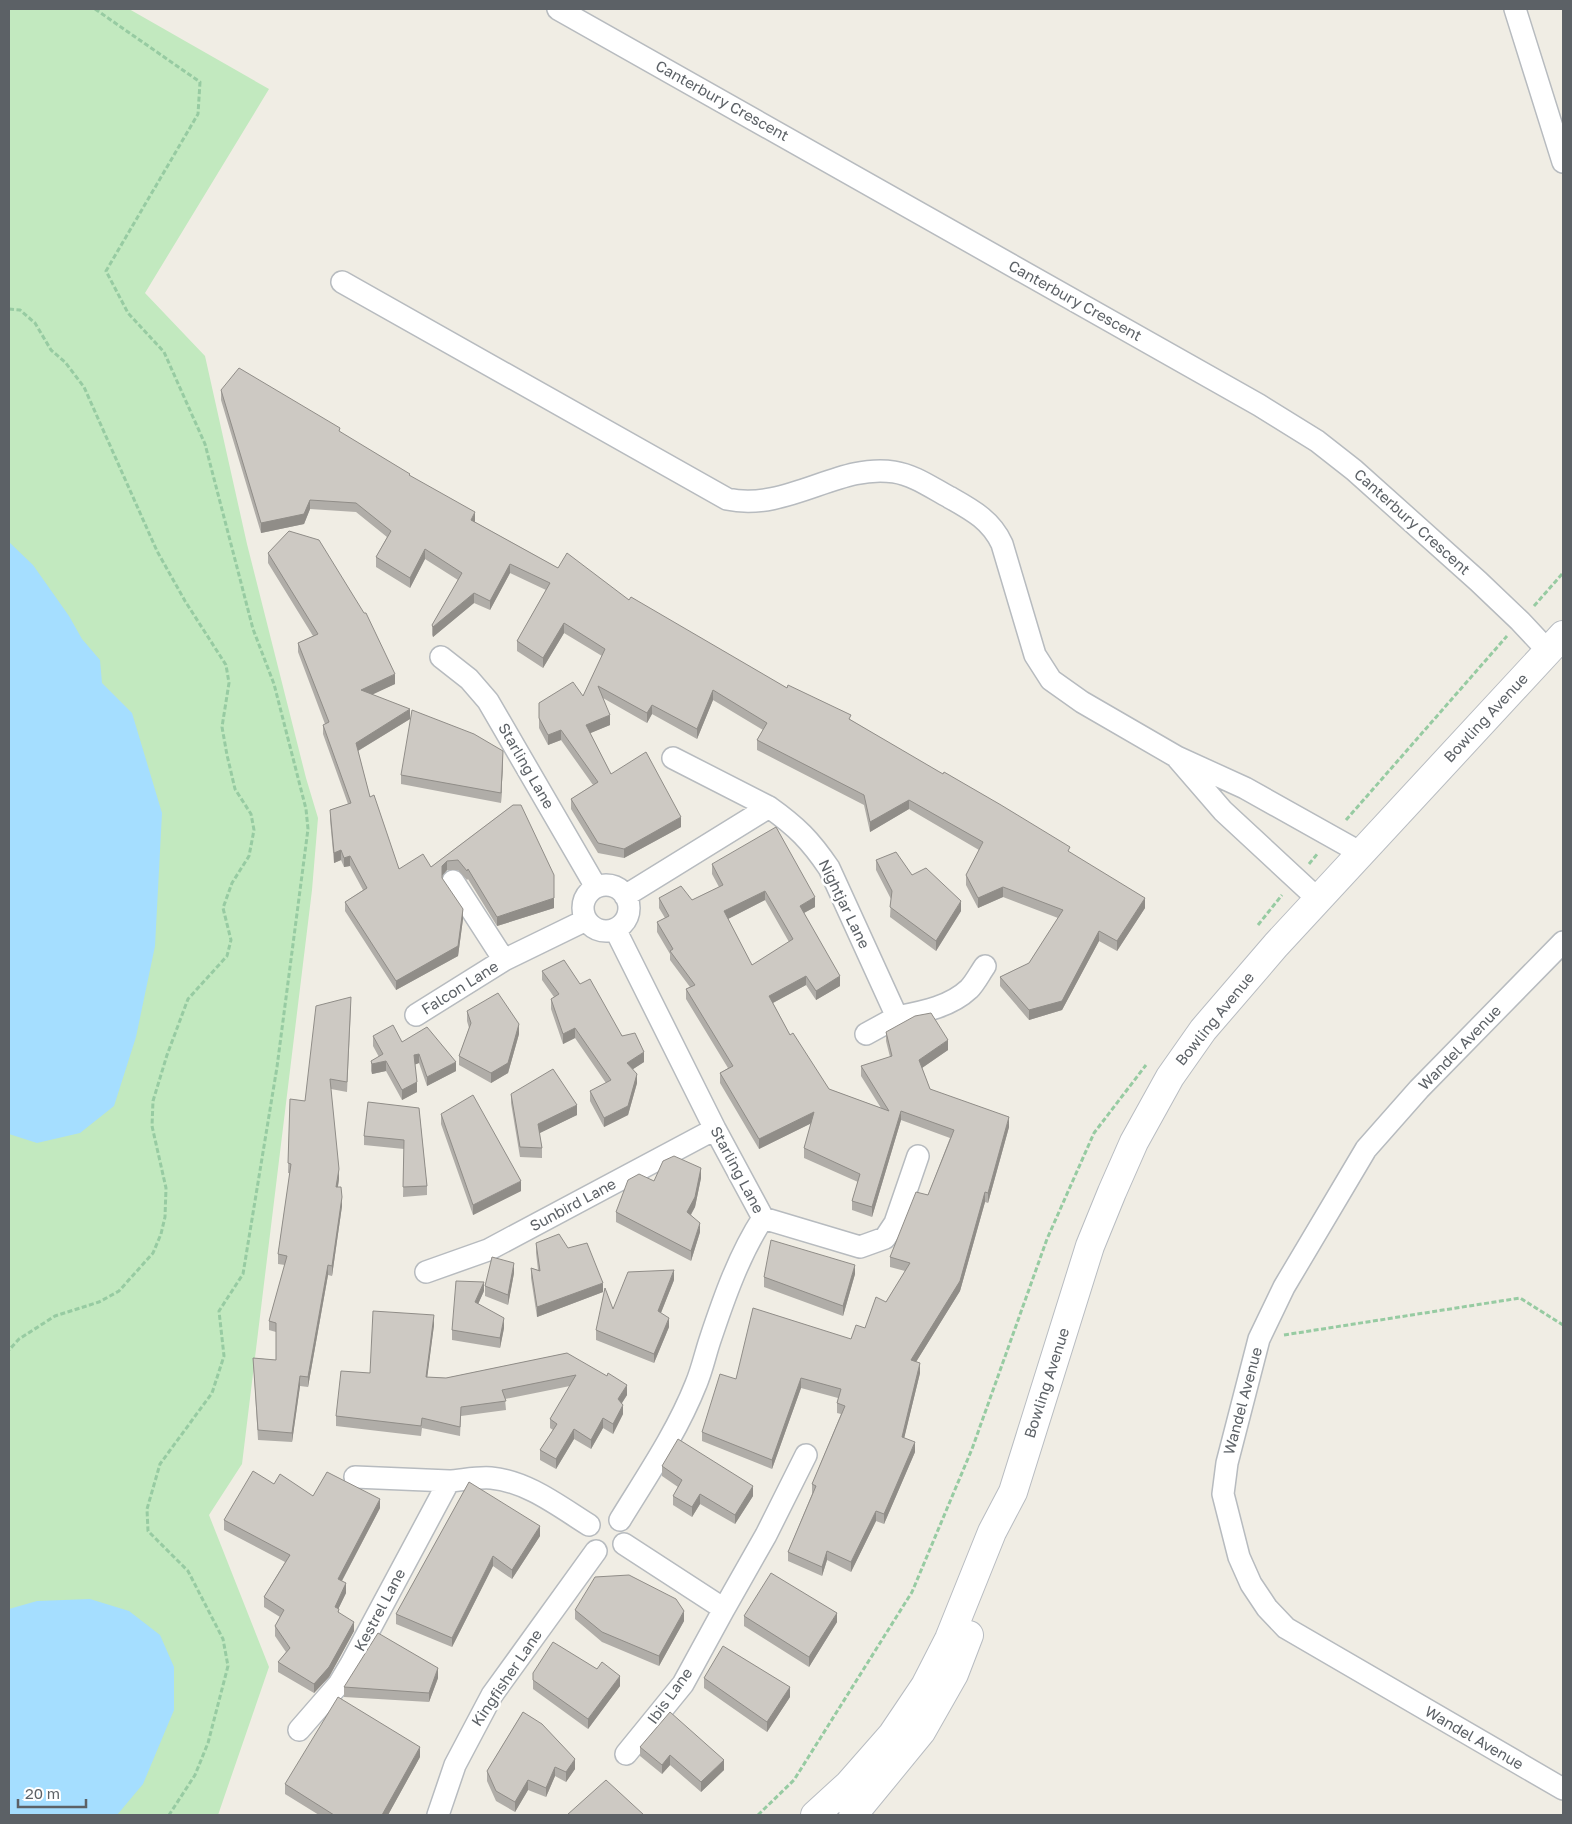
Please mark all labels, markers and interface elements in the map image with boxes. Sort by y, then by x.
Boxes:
street label: Canterbury Crescent [653,56,792,144]
street label: Canterbury Crescent [1006,256,1145,344]
street label: Canterbury Crescent [1351,465,1474,578]
street label: Bowling Avenue [1439,669,1531,766]
street label: Starling Lane [495,720,559,812]
street label: Nightjar Lane [816,856,874,951]
street label: Falcon Lane [418,956,501,1018]
street label: Bowling Avenue [1171,968,1258,1069]
street label: Wandel Avenue [1414,1001,1504,1093]
street label: Starling Lane [707,1123,768,1216]
street label: Sunbird Lane [526,1174,619,1234]
street label: Bowling Avenue [1020,1325,1072,1440]
street label: Wandel Avenue [1219,1345,1265,1457]
street label: Kestrel Lane [350,1565,409,1654]
street label: Kingfisher Lane [467,1625,545,1729]
street label: Ibis Lane [643,1664,696,1727]
street label: Wandel Avenue [1422,1702,1527,1773]
scale bar [18,1776,85,1808]
text: 20 m [25,1784,60,1802]

